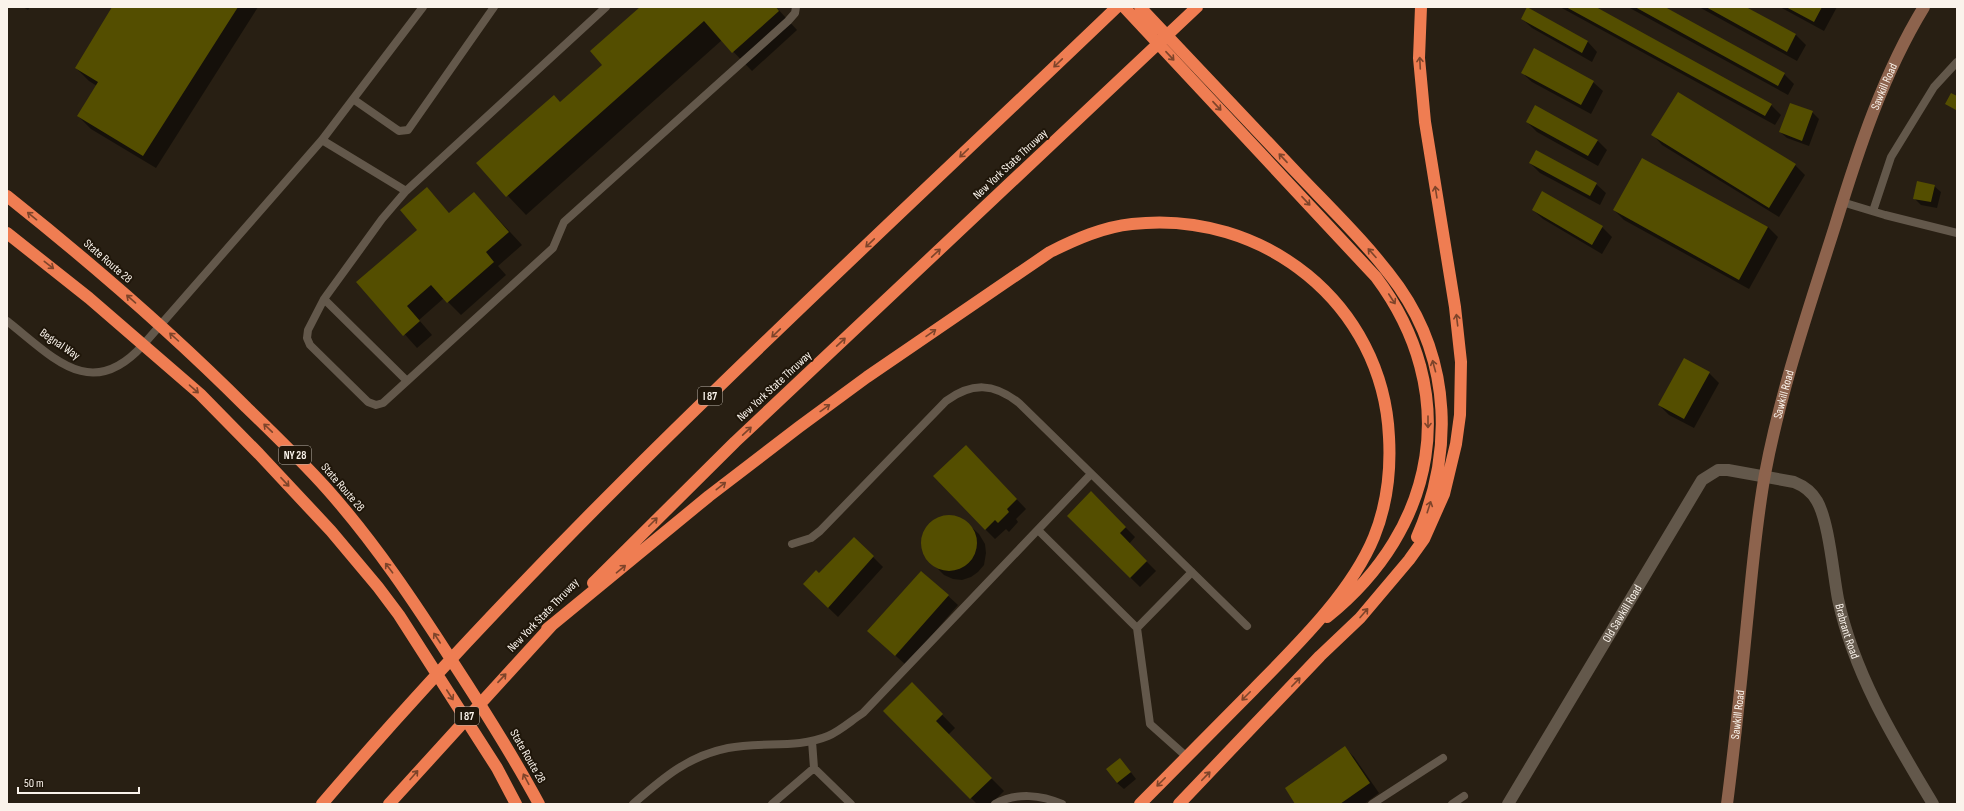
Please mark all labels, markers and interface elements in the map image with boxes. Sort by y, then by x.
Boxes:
one-way arrow [1165,51,1175,61]
one-way arrow [1416,57,1423,70]
one-way arrow [1053,58,1063,68]
street label: Sawkill Road [1868,61,1901,112]
one-way arrow [1212,101,1222,111]
street label: New York State Thruway [970,126,1051,203]
one-way arrow [959,148,969,158]
one-way arrow [1278,153,1288,163]
one-way arrow [1432,186,1440,199]
one-way arrow [1301,196,1310,206]
one-way arrow [26,211,37,220]
street label: State Route 28 [80,236,135,287]
one-way arrow [865,238,875,248]
one-way arrow [931,248,941,257]
one-way arrow [1367,248,1376,258]
one-way arrow [43,261,54,270]
one-way arrow [1387,293,1396,304]
one-way arrow [126,295,137,304]
one-way arrow [1453,314,1461,327]
street label: Begnal Way [37,325,83,364]
one-way arrow [772,328,782,337]
one-way arrow [925,329,936,337]
one-way arrow [169,333,180,342]
one-way arrow [836,337,846,347]
street label: New York State Thruway [734,348,815,425]
one-way arrow [1430,359,1437,372]
street label: Sawkill Road [1770,368,1798,420]
one-way arrow [188,385,199,394]
road number: I 87 [698,387,722,405]
one-way arrow [819,404,830,412]
one-way arrow [1424,415,1432,428]
one-way arrow [263,423,273,432]
one-way arrow [741,427,751,436]
road number: NY 28 [279,446,311,464]
street label: State Route 28 [317,460,368,515]
one-way arrow [280,477,290,487]
one-way arrow [715,482,726,490]
one-way arrow [1426,501,1433,514]
one-way arrow [648,517,658,527]
one-way arrow [385,563,394,574]
one-way arrow [615,564,626,573]
street label: New York State Thruway [504,575,583,655]
street label: Old Sawkill Road [1599,582,1646,645]
street label: Brabrant Road [1831,602,1862,661]
one-way arrow [1359,608,1368,618]
one-way arrow [433,632,441,644]
one-way arrow [497,673,506,683]
one-way arrow [1291,676,1300,687]
one-way arrow [446,689,454,700]
street label: Sawkill Road [1728,689,1748,740]
one-way arrow [1241,691,1251,701]
road number: I 87 [455,707,479,725]
street label: State Route 28 [506,727,549,786]
scale bar [18,769,139,795]
one-way arrow [410,769,419,780]
one-way arrow [1201,771,1211,781]
one-way arrow [521,773,529,785]
text: 50 m [24,776,44,791]
one-way arrow [1156,777,1166,787]

